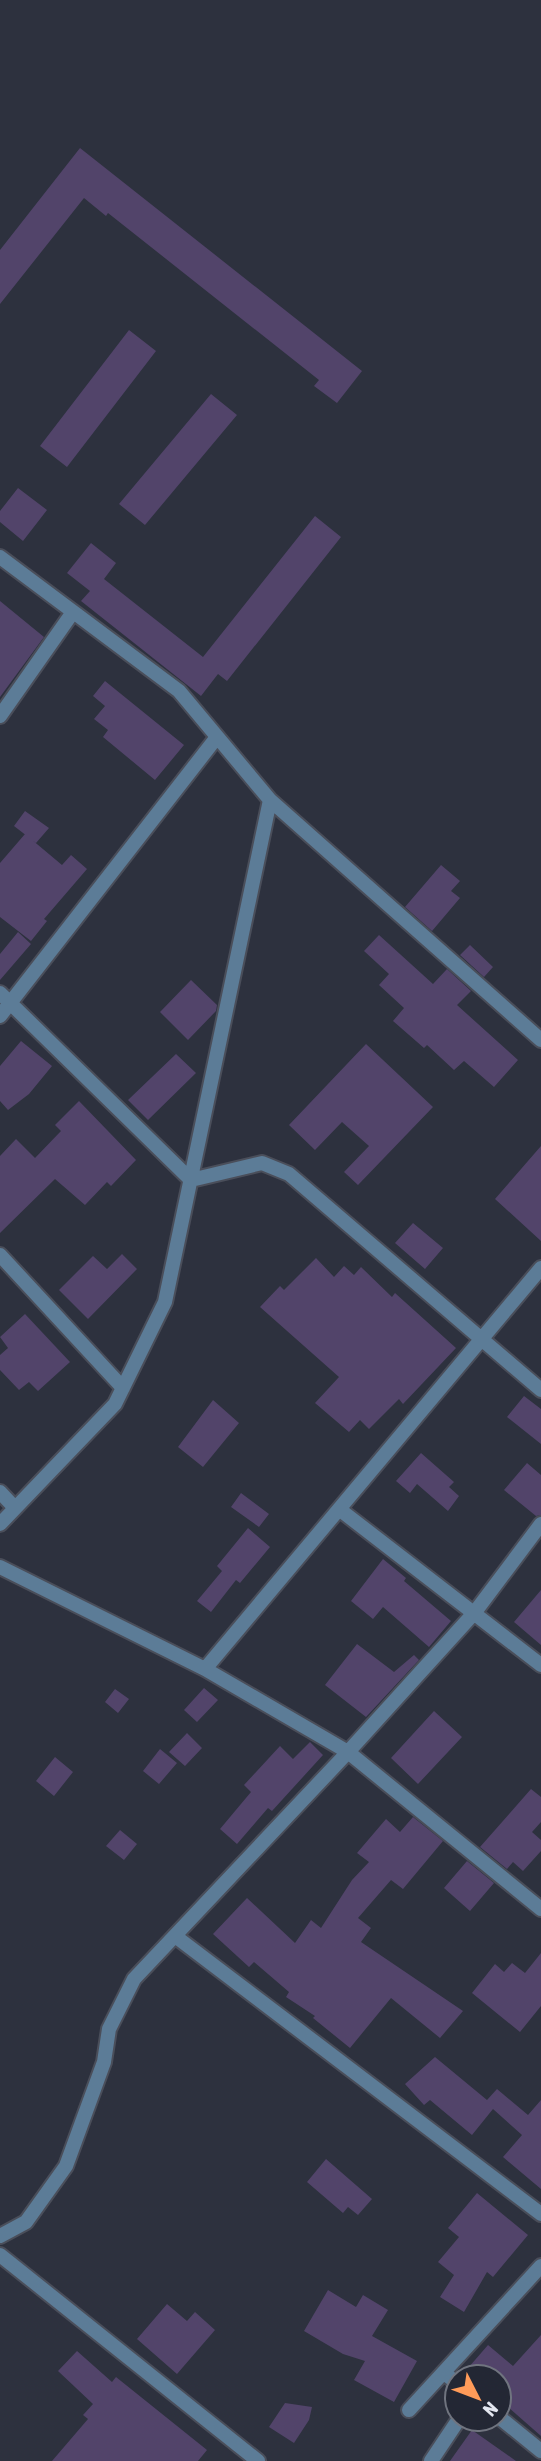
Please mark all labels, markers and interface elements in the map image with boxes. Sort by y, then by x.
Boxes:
north arrow [443,2363,513,2433]
text: N [479,2398,503,2421]

